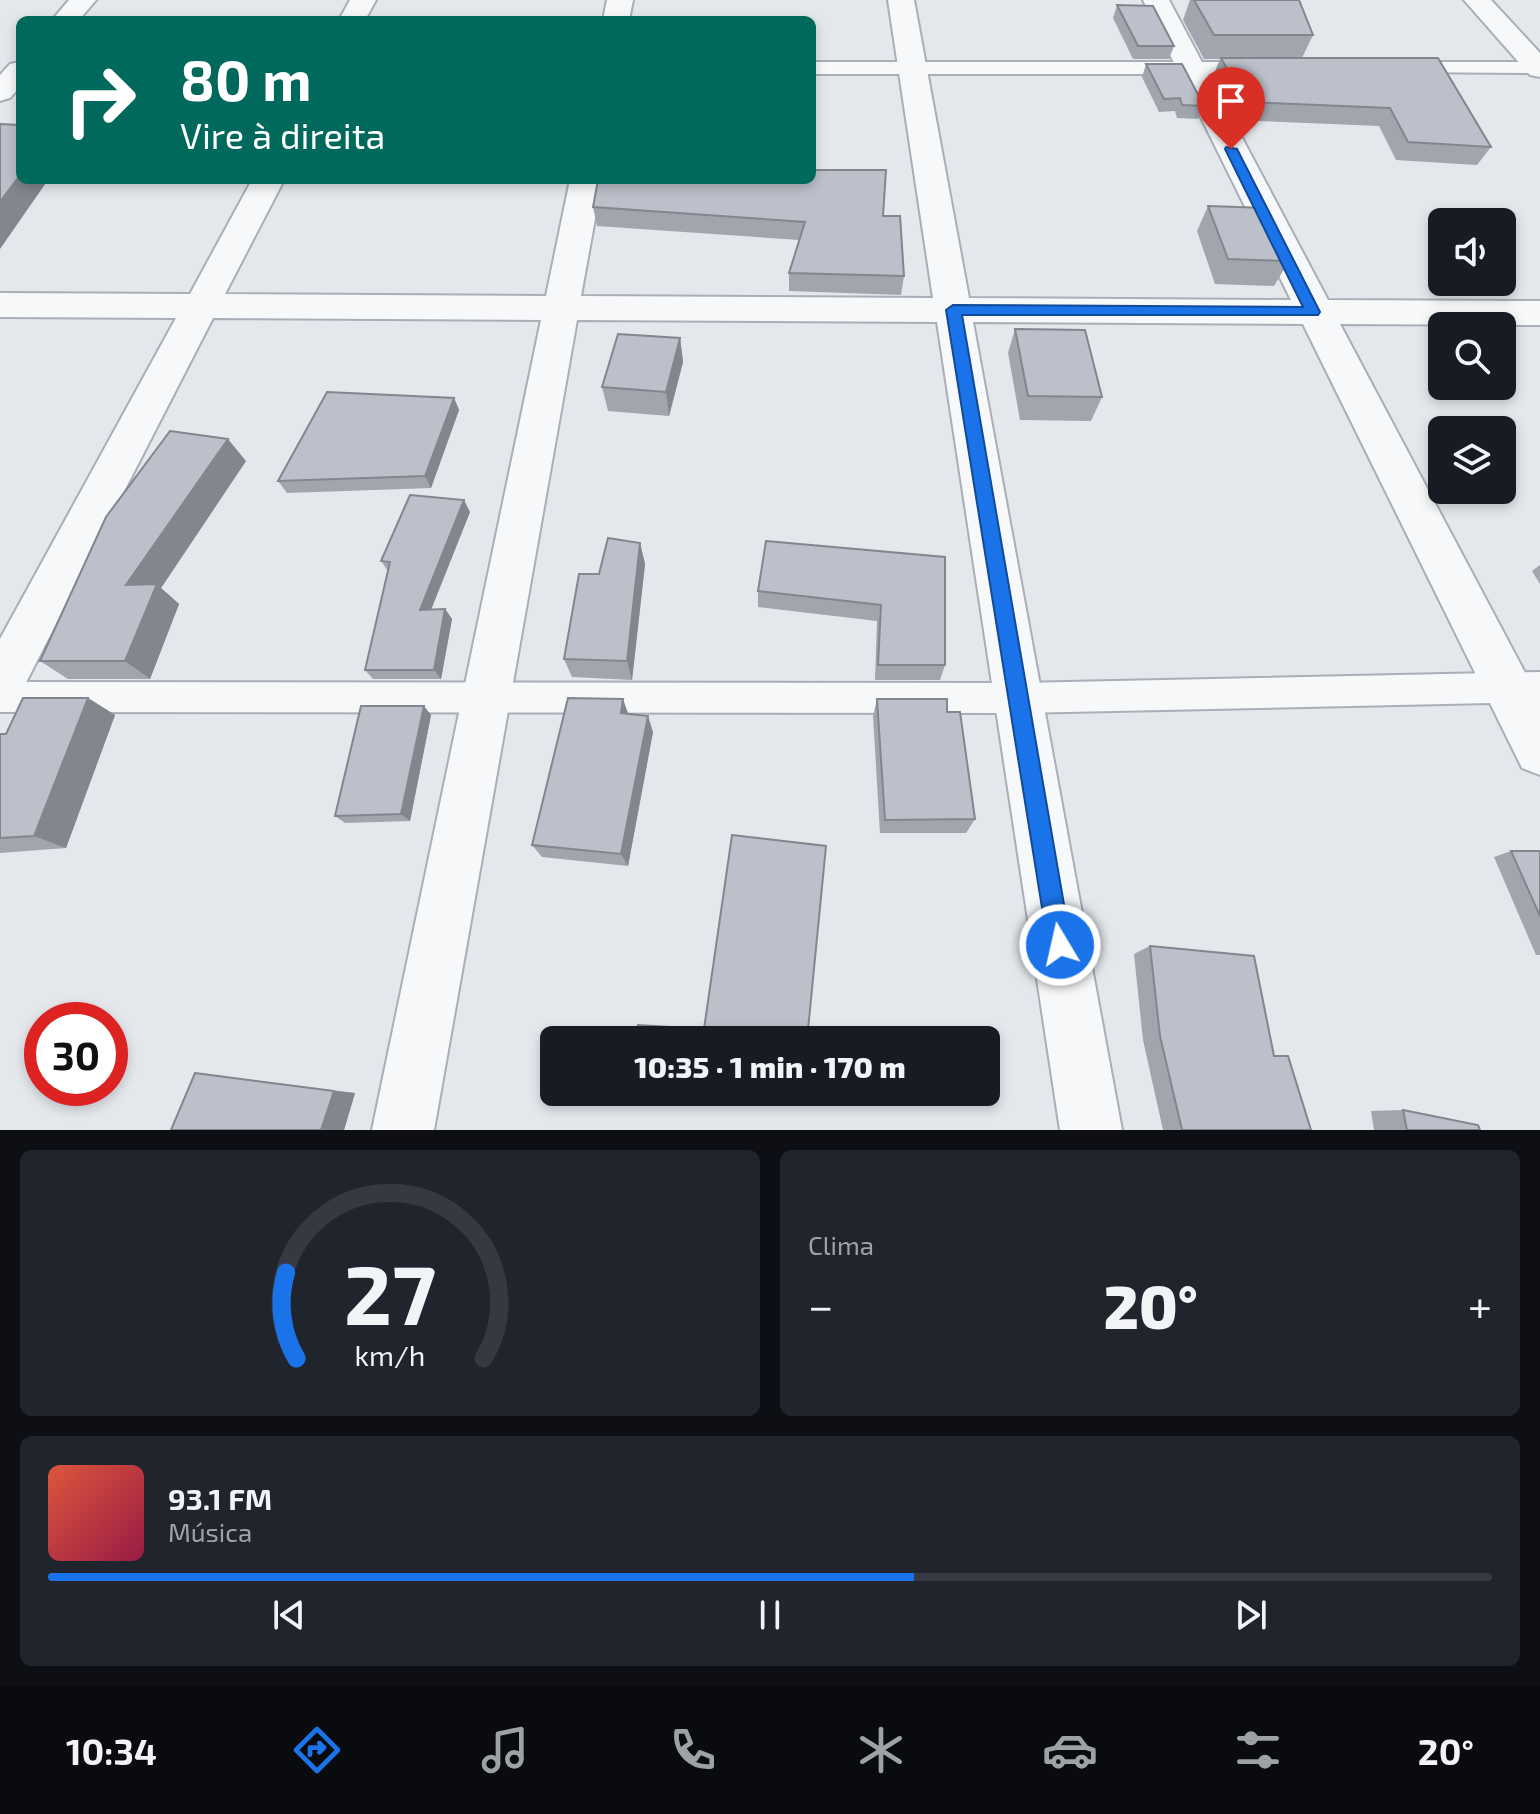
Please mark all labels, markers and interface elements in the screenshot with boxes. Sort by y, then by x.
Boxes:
text: 80 m [180,45,312,112]
icon: right [48,48,152,152]
pin [1197,67,1265,149]
icon: arrive [1209,79,1253,123]
text: Vire à direita [180,113,385,156]
map controls [1428,208,1516,504]
button: sound [1428,208,1516,296]
button: search [1428,312,1516,400]
button: layers [1428,416,1516,504]
position arrow [1018,903,1102,987]
speed limit sign: 30 [24,1002,128,1106]
text: 10:35 · 1 min · 170 m [634,1048,906,1084]
text: Clima [808,1229,874,1260]
text: 27 [344,1242,436,1342]
text: 20° [1104,1269,1198,1341]
text: − [808,1278,834,1331]
text: + [1468,1278,1492,1331]
text: km/h [355,1337,425,1372]
text: 93.1 FM [168,1480,272,1516]
text: Música [168,1516,252,1547]
icon: previous [267,1593,311,1637]
icon: pause [748,1593,792,1637]
icon: next [1229,1593,1273,1637]
icon: directions [289,1722,345,1778]
icon: music [477,1722,533,1778]
icon: phone [665,1722,721,1778]
icon: climate [853,1722,909,1778]
icon: car [1042,1722,1098,1778]
icon: filters [1230,1722,1286,1778]
text: 10:34 [66,1729,157,1772]
text: 20° [1418,1729,1474,1772]

